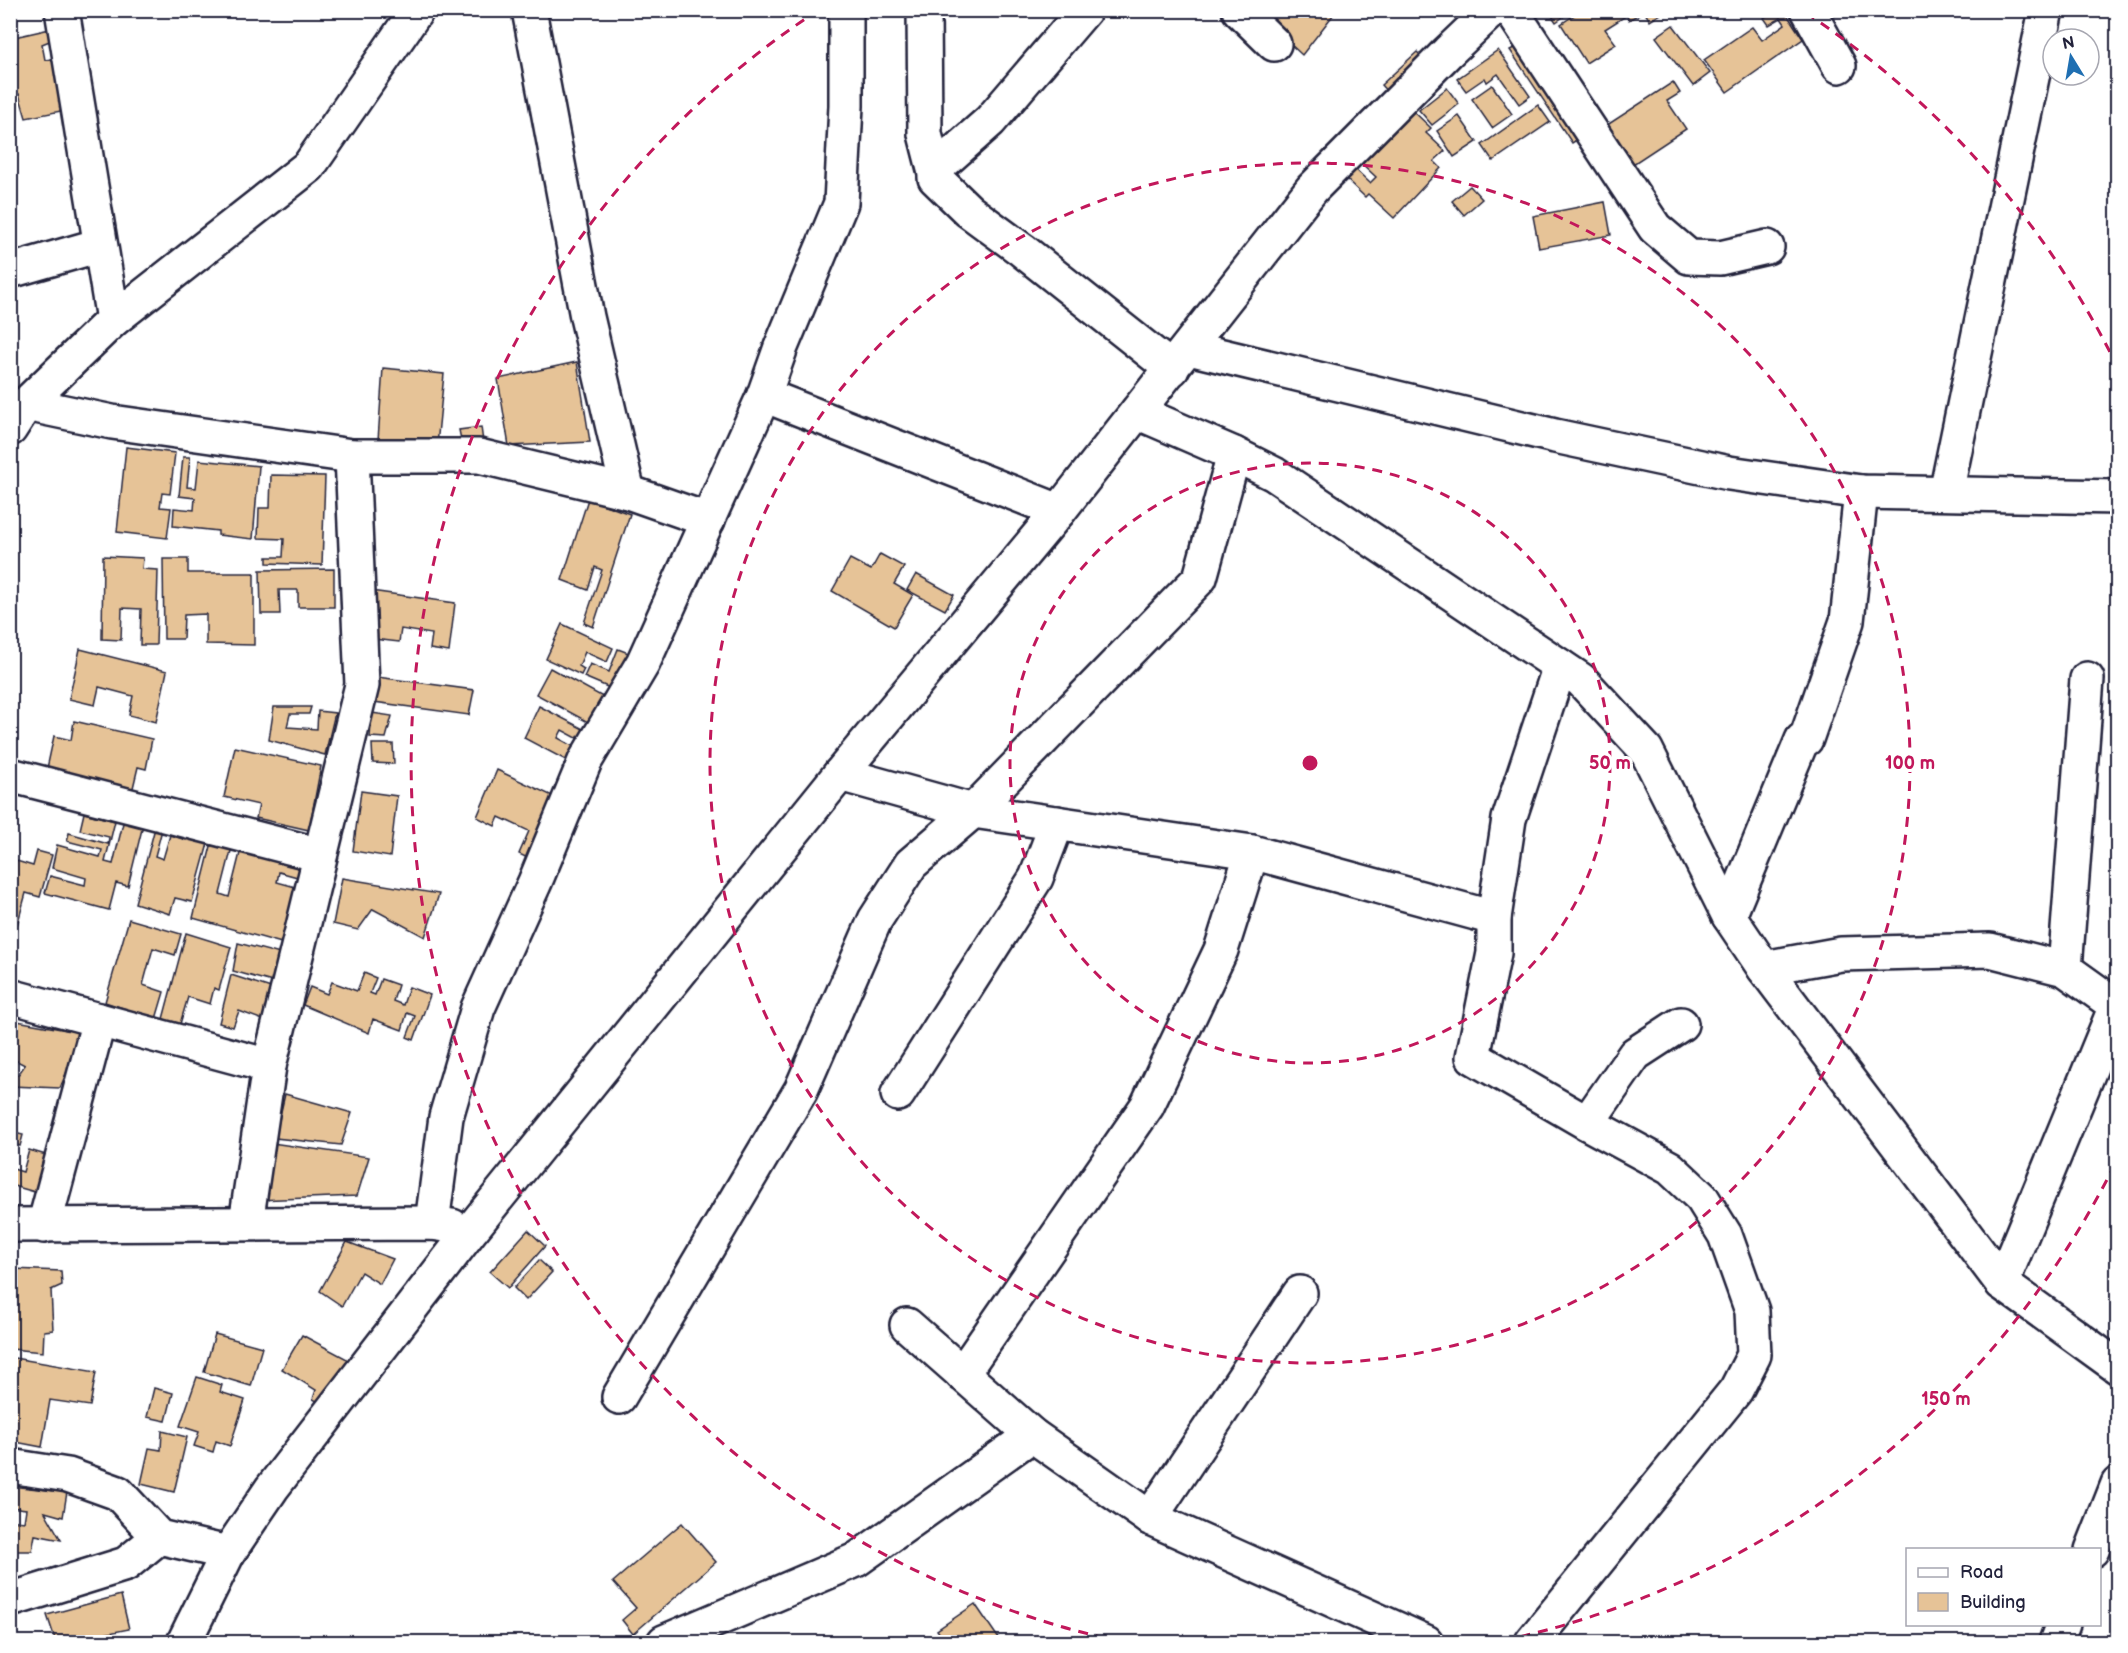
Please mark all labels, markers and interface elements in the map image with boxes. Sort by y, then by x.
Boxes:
north arrow [2041,27,2101,87]
text: N [2061,33,2076,54]
centre of rings [1300,753,1320,773]
text: 50 m [1589,753,1631,774]
text: 100 m [1885,753,1935,774]
text: 150 m [1921,1389,1971,1410]
legend [1906,1548,2101,1626]
text: Road [1960,1562,2004,1583]
text: Building [1960,1592,2026,1613]

